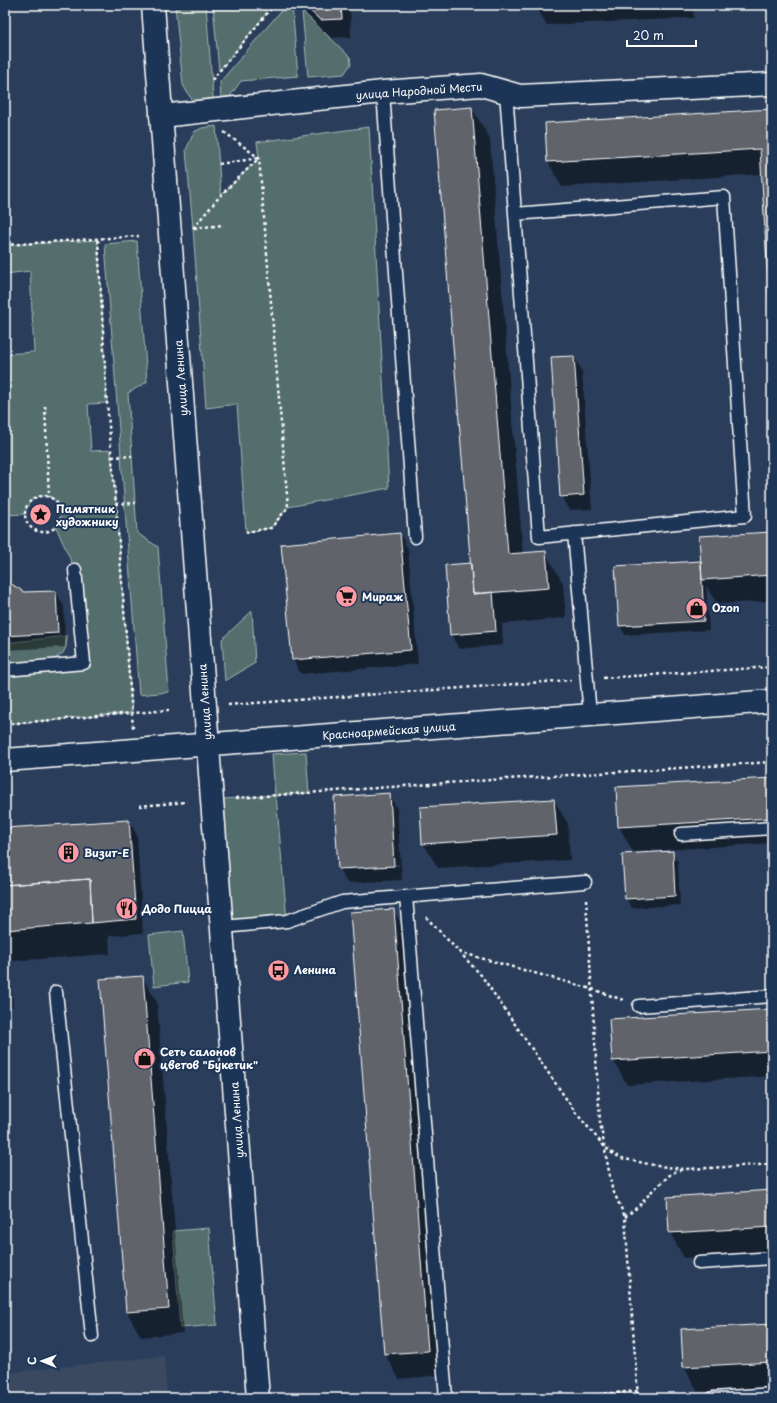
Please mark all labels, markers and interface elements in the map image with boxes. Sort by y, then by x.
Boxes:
scale bar [627,22,696,48]
text: 20 m [633,26,664,44]
street label: улица Народной Мести [355,78,483,103]
street label: улица Ленина [169,339,192,417]
place label: Памятник художнику [56,500,119,530]
place icon: Памятник художнику [28,502,54,528]
supermarket icon: Мираж [333,584,359,610]
place label: Мираж [362,588,403,605]
shop icon: Ozon [683,595,709,621]
place label: Ozon [712,599,740,616]
street label: улица Ленина [193,663,216,741]
street label: Красноармейская улица [322,717,456,744]
building icon: Визит-Е [55,840,81,866]
place label: Визит-Е [84,844,129,861]
restaurant icon: Додо Пицца [114,896,140,922]
place label: Додо Пицца [141,900,212,917]
bus stop icon: Ленина [265,957,291,983]
place label: Ленина [294,961,337,978]
place label: Сеть салонов цветов "Букетик" [160,1043,258,1073]
shop icon: Сеть салонов цветов "Букетик" [132,1045,158,1071]
street label: улица Ленина [225,1081,248,1159]
north arrow [22,1341,62,1381]
text: С [23,1357,40,1365]

